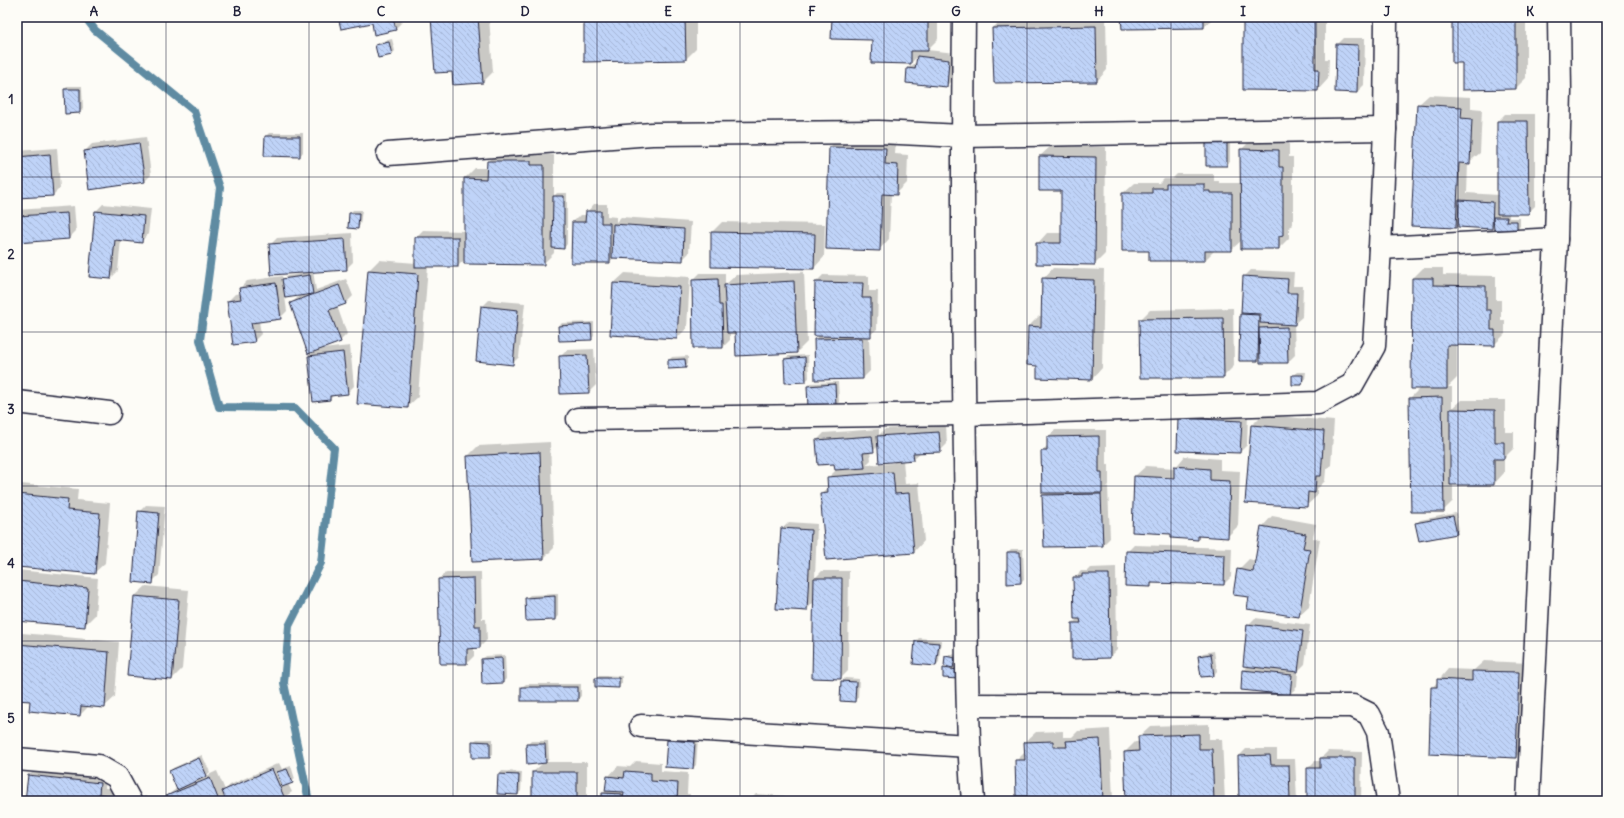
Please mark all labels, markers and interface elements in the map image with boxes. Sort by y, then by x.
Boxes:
text: A [90,3,99,20]
text: B [233,3,242,20]
text: C [377,3,386,20]
text: D [520,3,530,20]
text: E [664,3,672,20]
text: F [808,3,816,20]
text: G [951,3,961,20]
text: H [1094,3,1104,20]
text: I [1240,3,1246,20]
text: J [1384,3,1391,20]
text: K [1526,3,1535,20]
text: 1 [8,91,14,108]
text: 2 [7,246,15,263]
text: 3 [7,401,15,418]
text: 4 [7,555,15,572]
text: 5 [7,710,15,727]

